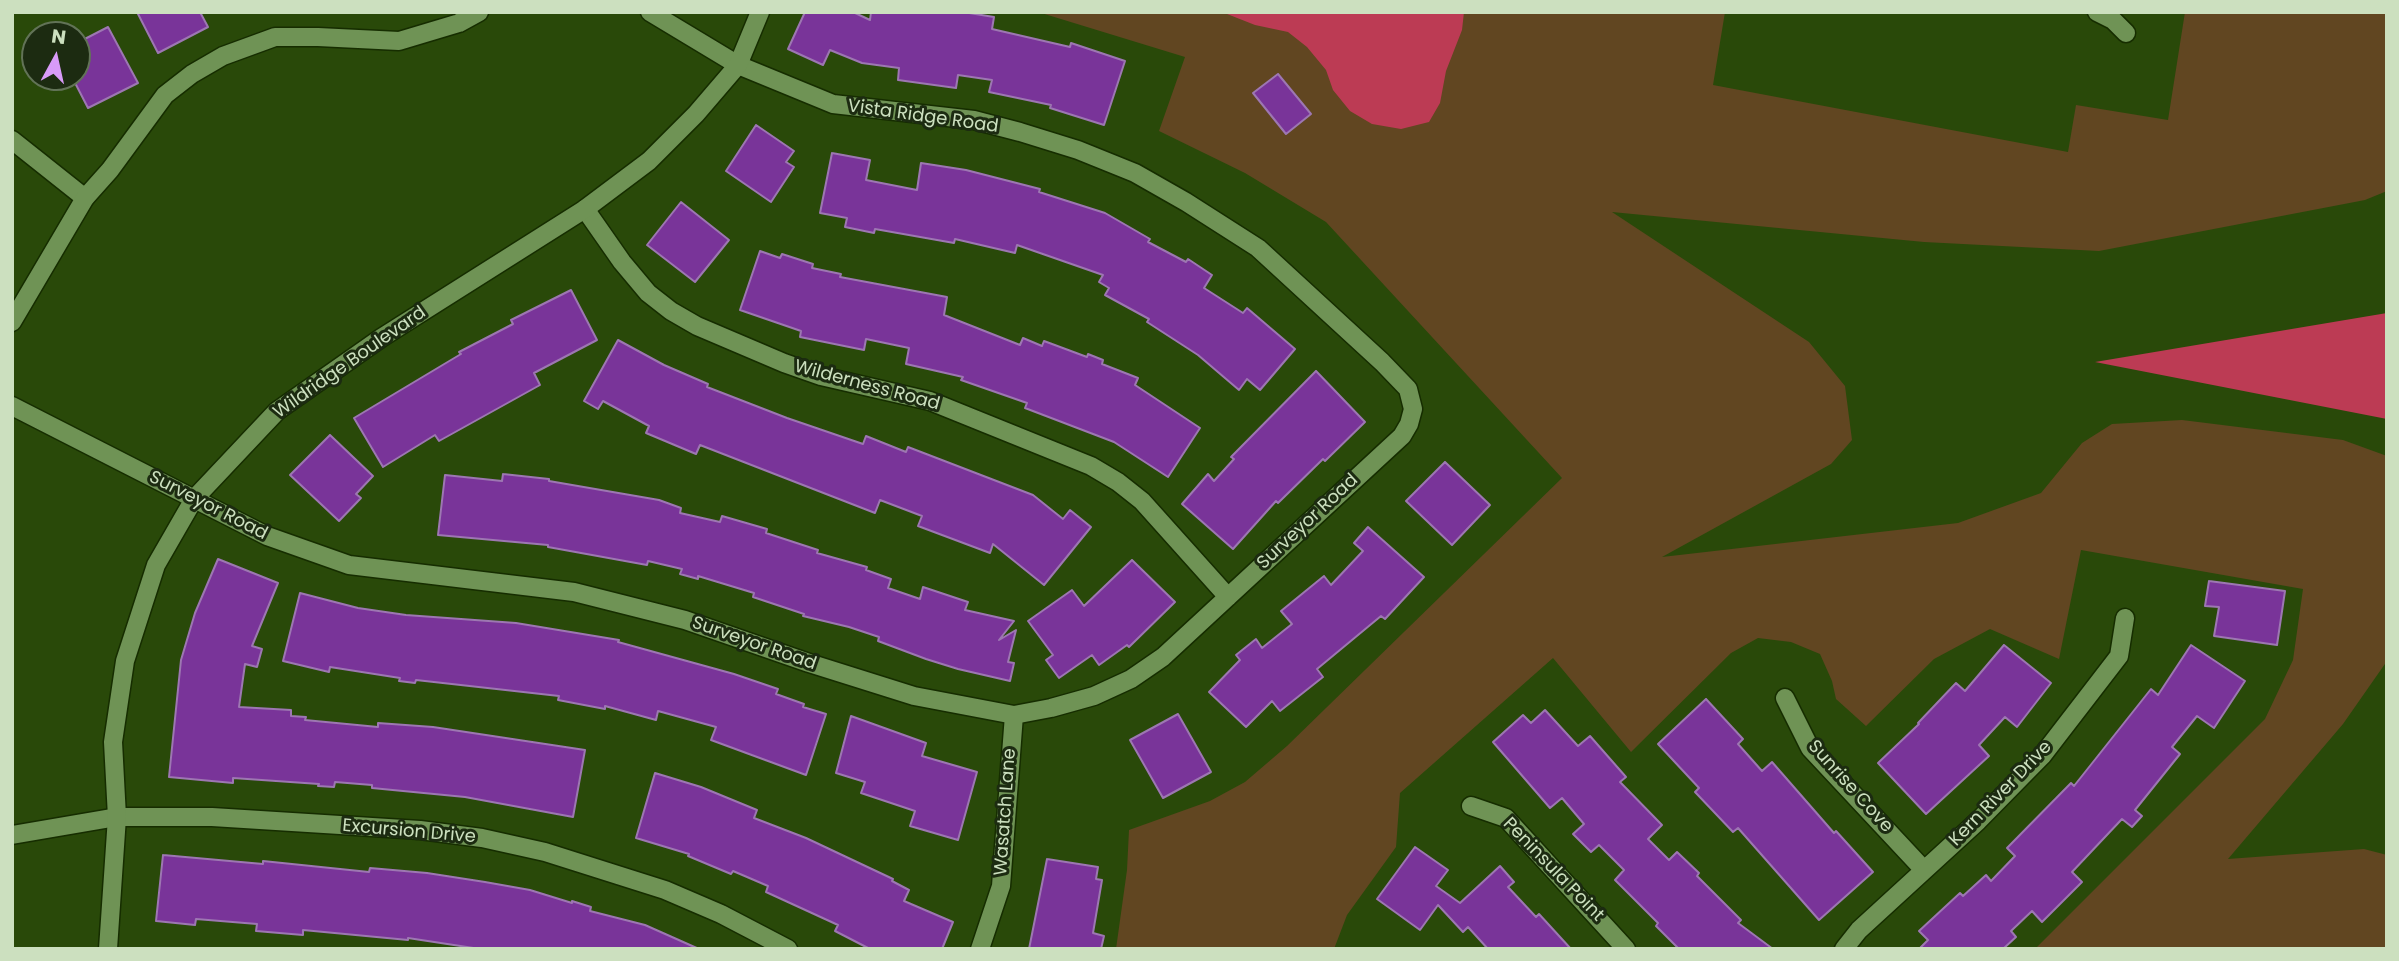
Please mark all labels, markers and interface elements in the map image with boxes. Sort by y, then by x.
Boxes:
north arrow [21,21,91,91]
text: N [50,22,68,51]
street label: Vista Ridge Road [846,96,1000,138]
street label: Wildridge Boulevard [270,302,430,424]
street label: Wilderness Road [792,356,942,416]
street label: Surveyor Road [145,467,271,545]
street label: Surveyor Road [1253,470,1363,574]
street label: Surveyor Road [689,613,819,675]
street label: Sunrise Cove [1803,736,1897,838]
street label: Kern River Drive [1945,737,2057,851]
street label: Wasatch Lane [991,748,1021,876]
street label: Peninsula Point [1498,814,1608,926]
street label: Excursion Drive [341,815,477,849]

